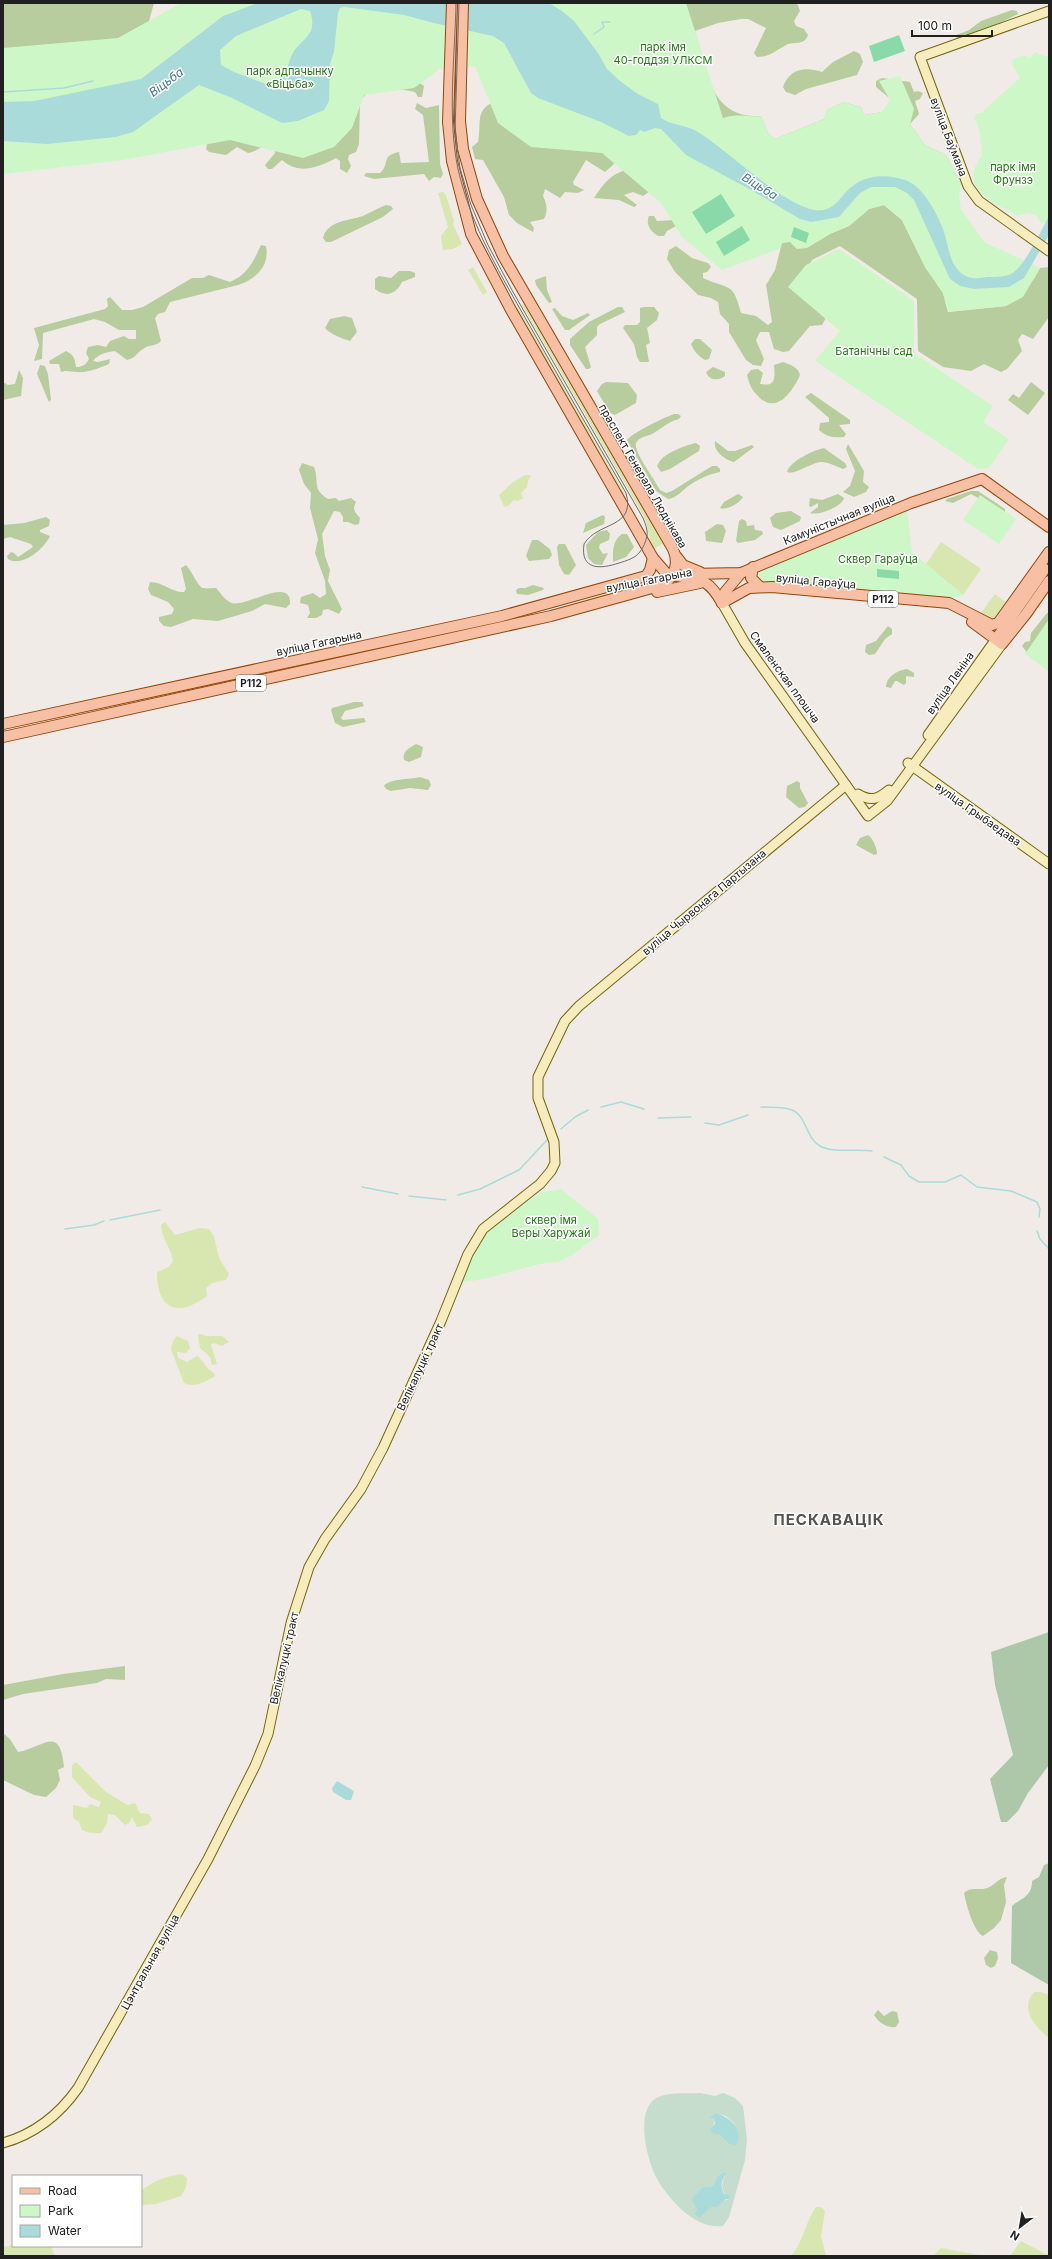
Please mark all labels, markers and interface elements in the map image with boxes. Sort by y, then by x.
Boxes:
scale bar [912,12,992,38]
text: 100 m [918,18,952,33]
park label: парк імя 40-годдзя УЛКСМ [614,40,712,67]
water label: Віцьба [146,64,186,100]
park label: парк адпачынку «Віцьба» [246,64,334,91]
street label: вуліца Баўмана [928,96,970,178]
park label: парк імя Фрунзэ [990,160,1036,187]
water label: Віцьба [739,169,781,203]
park label: Батанічны сад [835,344,913,358]
street label: праспект Генерала Люднікава [596,401,690,551]
street label: Камуністычная вуліца [781,490,897,548]
park label: Сквер Гараўца [838,552,918,566]
street label: вуліца Гагарына [605,565,693,595]
street label: вуліца Гараўца [775,571,857,591]
road number: Р112 [868,591,898,607]
street label: вуліца Гагарына [275,627,363,659]
street label: Смаленская плошча [747,628,823,726]
street label: вуліца Леніна [923,649,977,717]
road number: Р112 [236,675,266,691]
street label: вуліца Грыбаедава [932,779,1024,849]
street label: вуліца Чырвонага Партызана [639,846,769,958]
park label: сквер імя Веры Харужай [512,1213,590,1240]
street label: Велікалуцкі тракт [394,1320,447,1413]
district label: ПЕСКАВАЦІК [773,1510,885,1529]
street label: Велікалуцкі тракт [267,1609,302,1706]
street label: Цэнтральная вуліца [118,1912,182,2012]
legend [12,2175,142,2247]
text: Road [48,2183,77,2198]
text: Park [48,2203,74,2218]
north arrow [1000,2207,1040,2247]
text: Water [48,2223,82,2238]
text: N [1008,2227,1022,2244]

